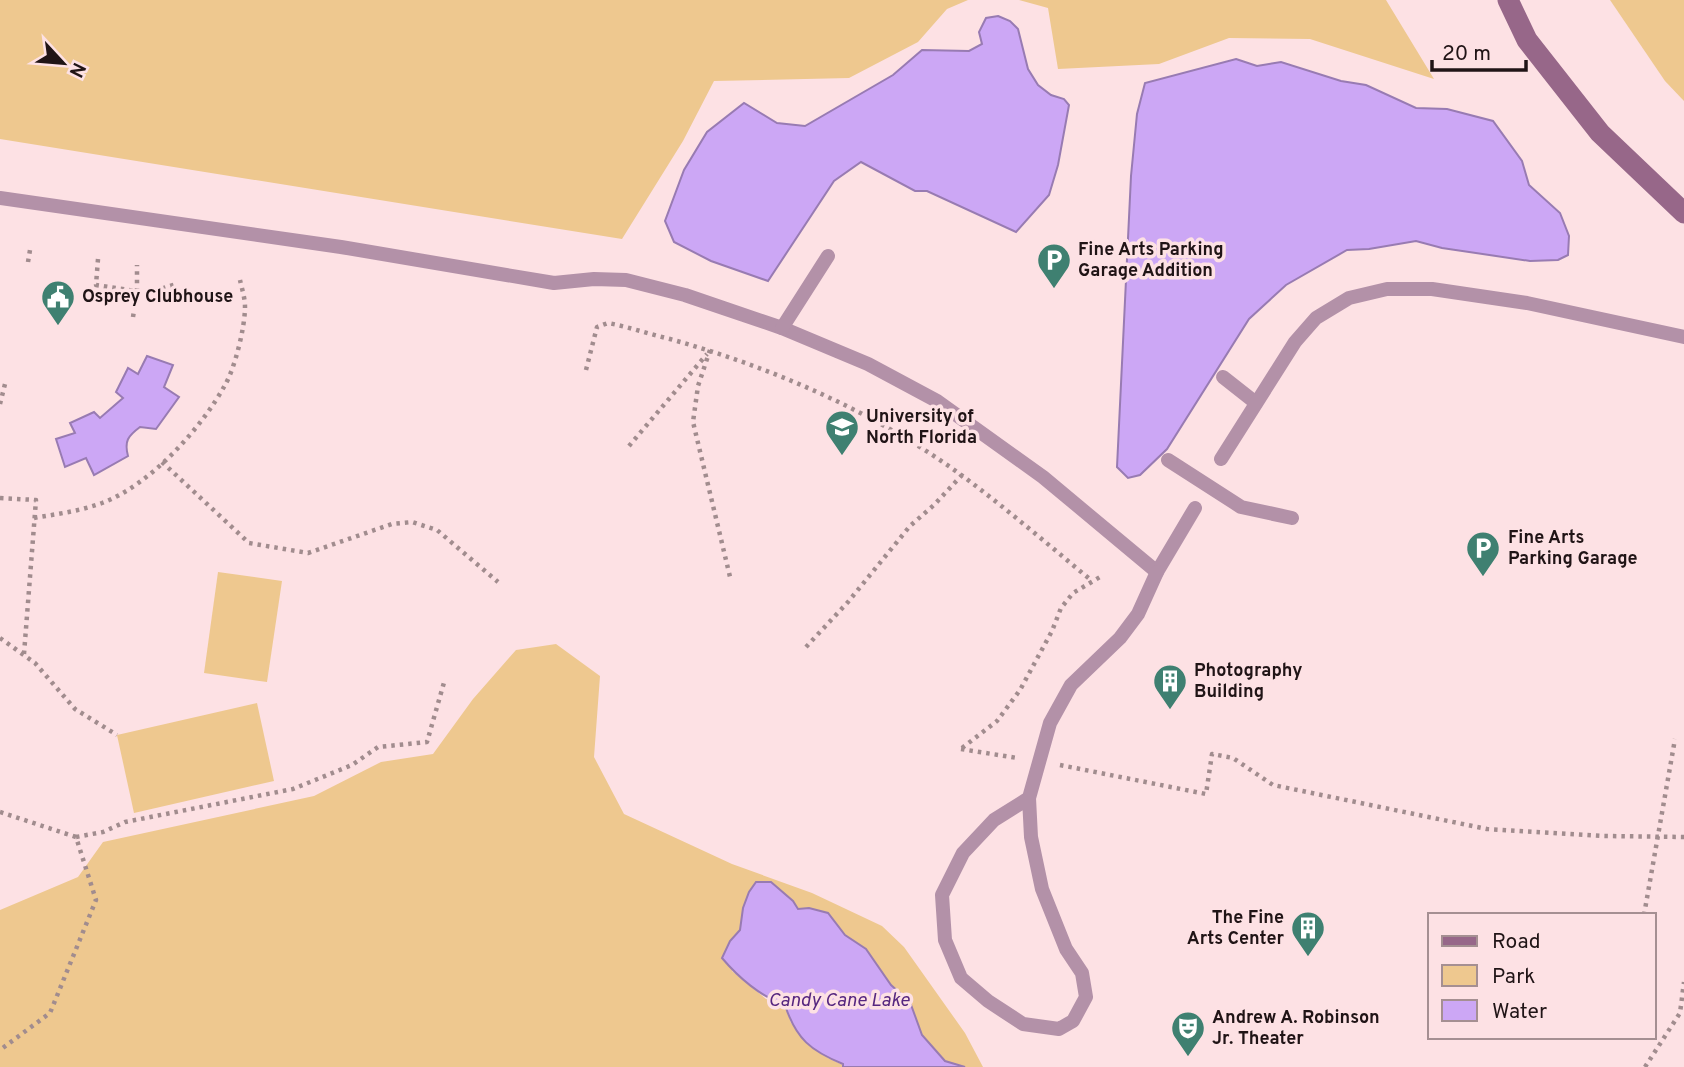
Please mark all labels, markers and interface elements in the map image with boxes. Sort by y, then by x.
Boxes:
north arrow [28,28,98,98]
scale bar [1432,28,1526,72]
text: 20 m [1442,41,1491,68]
text: N [63,58,90,81]
place label: Fine Arts Parking Garage Addition [1078,239,1224,283]
parking icon: Fine Arts Parking Garage Addition [1035,241,1073,290]
public building icon: Osprey Clubhouse [39,278,77,327]
place label: Osprey Clubhouse [82,286,233,309]
place label: University of North Florida [866,406,977,450]
school or university icon: University of North Florida [823,408,861,457]
place label: Fine Arts Parking Garage [1508,527,1637,571]
parking icon: Fine Arts Parking Garage [1464,529,1502,578]
place label: Photography Building [1194,660,1303,704]
building icon: Photography Building [1151,662,1189,711]
place label: The Fine Arts Center [1187,907,1285,951]
building icon: The Fine Arts Center [1289,909,1327,958]
legend [1428,913,1656,1039]
text: Road [1492,929,1541,956]
text: Park [1492,964,1535,991]
water label: Candy Cane Lake [768,989,910,1013]
text: Water [1492,999,1547,1026]
place label: Andrew A. Robinson Jr. Theater [1212,1007,1380,1051]
theatre icon: Andrew A. Robinson Jr. Theater [1169,1009,1207,1058]

